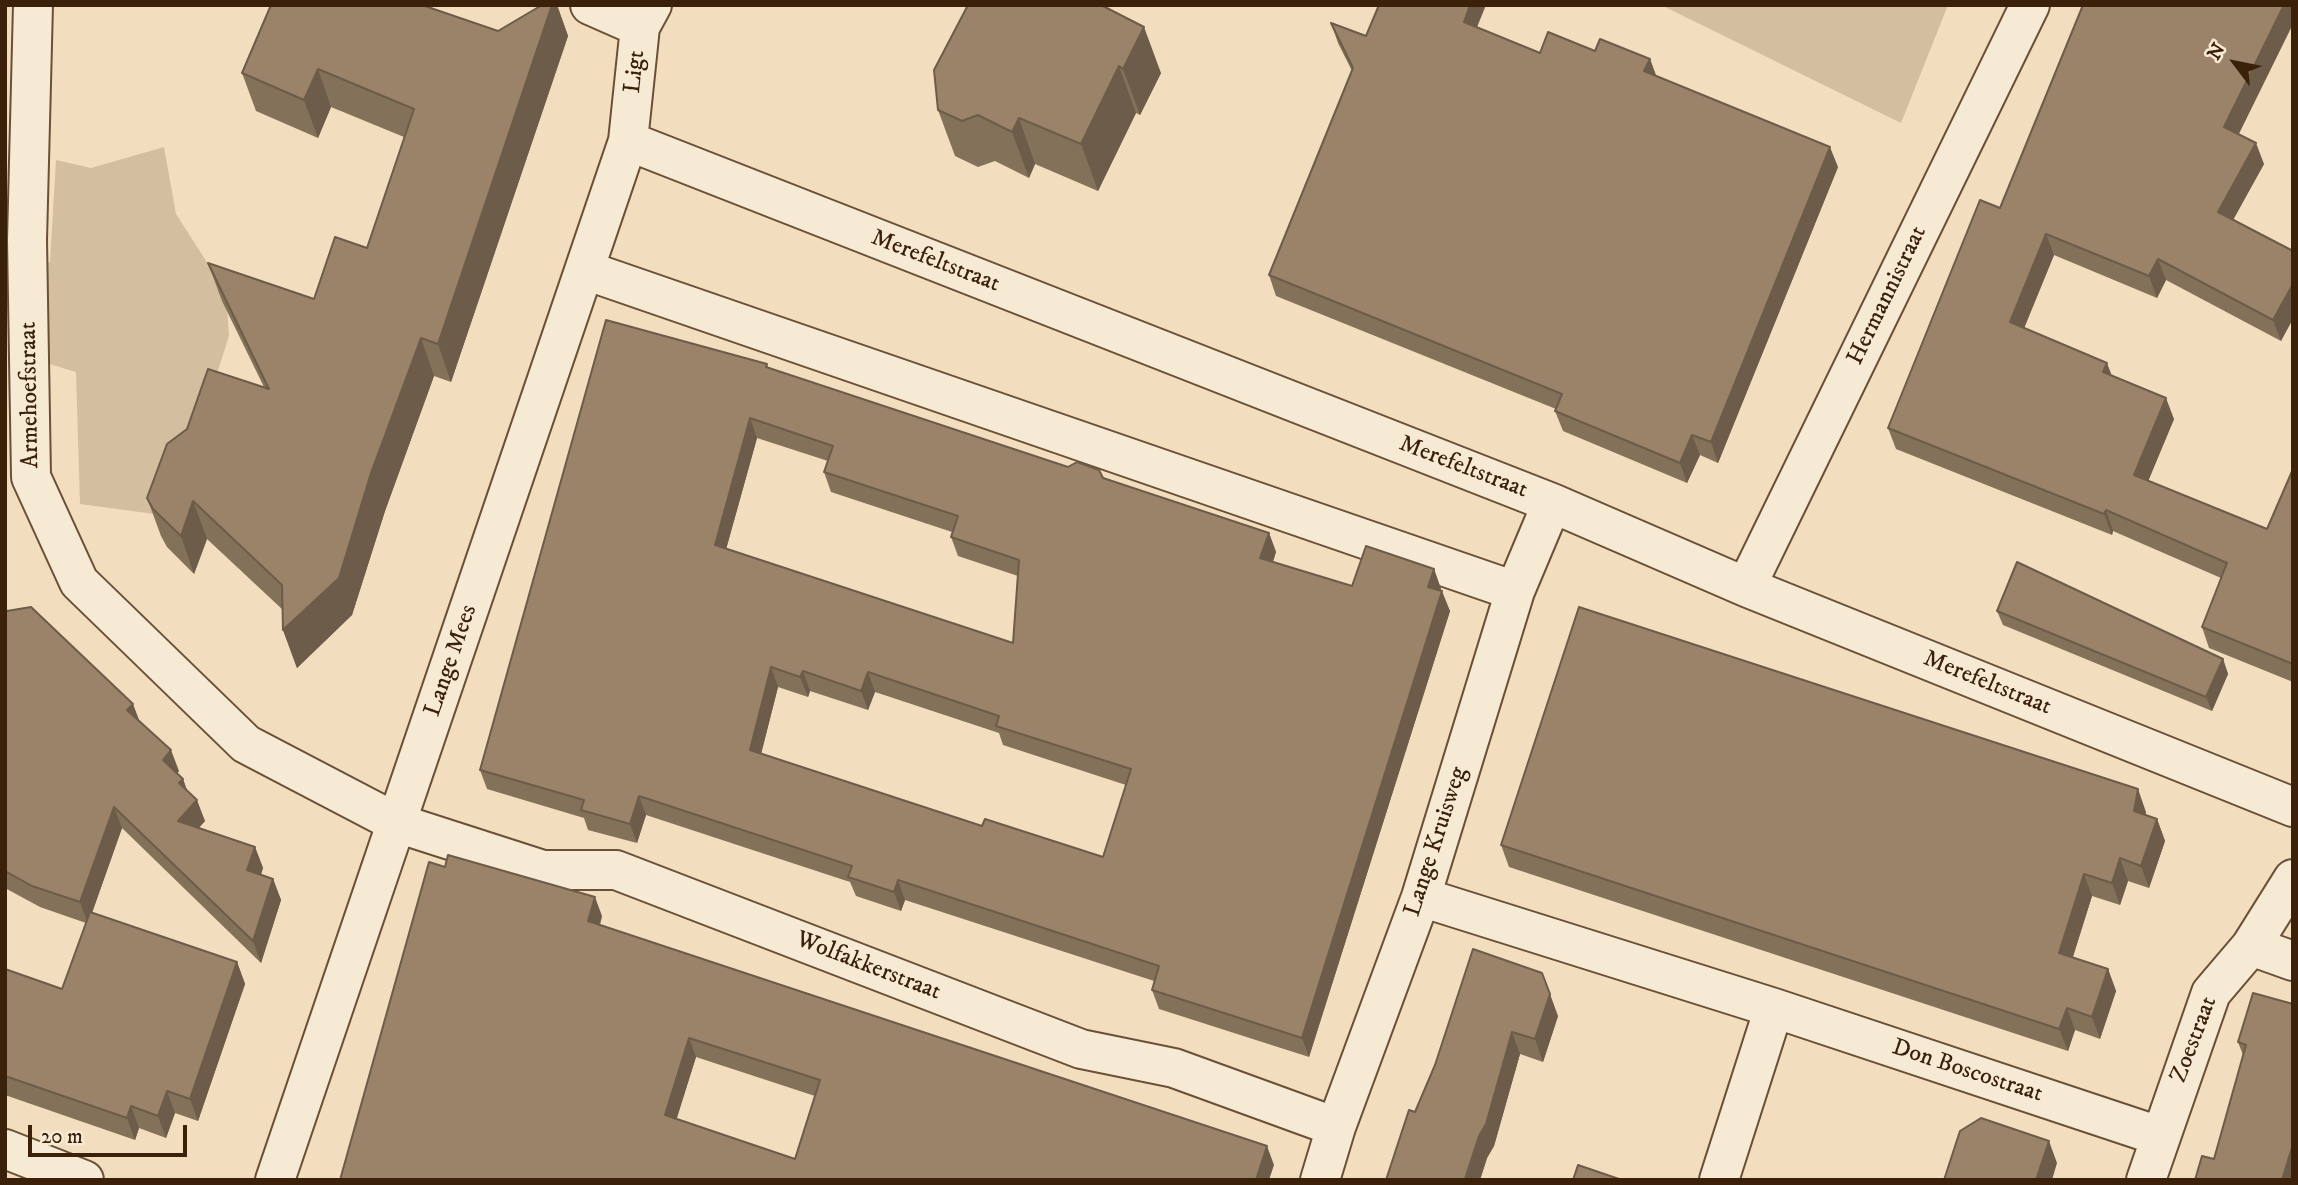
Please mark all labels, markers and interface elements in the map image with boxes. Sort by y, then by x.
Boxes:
north arrow [2200,28,2270,98]
text: N [2203,39,2231,64]
street label: Ligt [619,49,653,95]
street label: Hermannistraat [1842,222,1934,370]
street label: Merefeltstraat [867,224,1003,300]
street label: Armehoefstraat [15,321,47,469]
street label: Merefeltstraat [1395,430,1531,506]
street label: Lange Mees [419,601,485,721]
street label: Merefeltstraat [1919,645,2055,723]
street label: Lange Kruisweg [1399,764,1475,920]
street label: Wolfakkerstraat [792,926,944,1008]
street label: Zoestraat [2165,993,2225,1087]
street label: Don Boscostraat [1888,1034,2046,1110]
scale bar [32,1112,191,1156]
text: 20 m [41,1124,83,1150]

